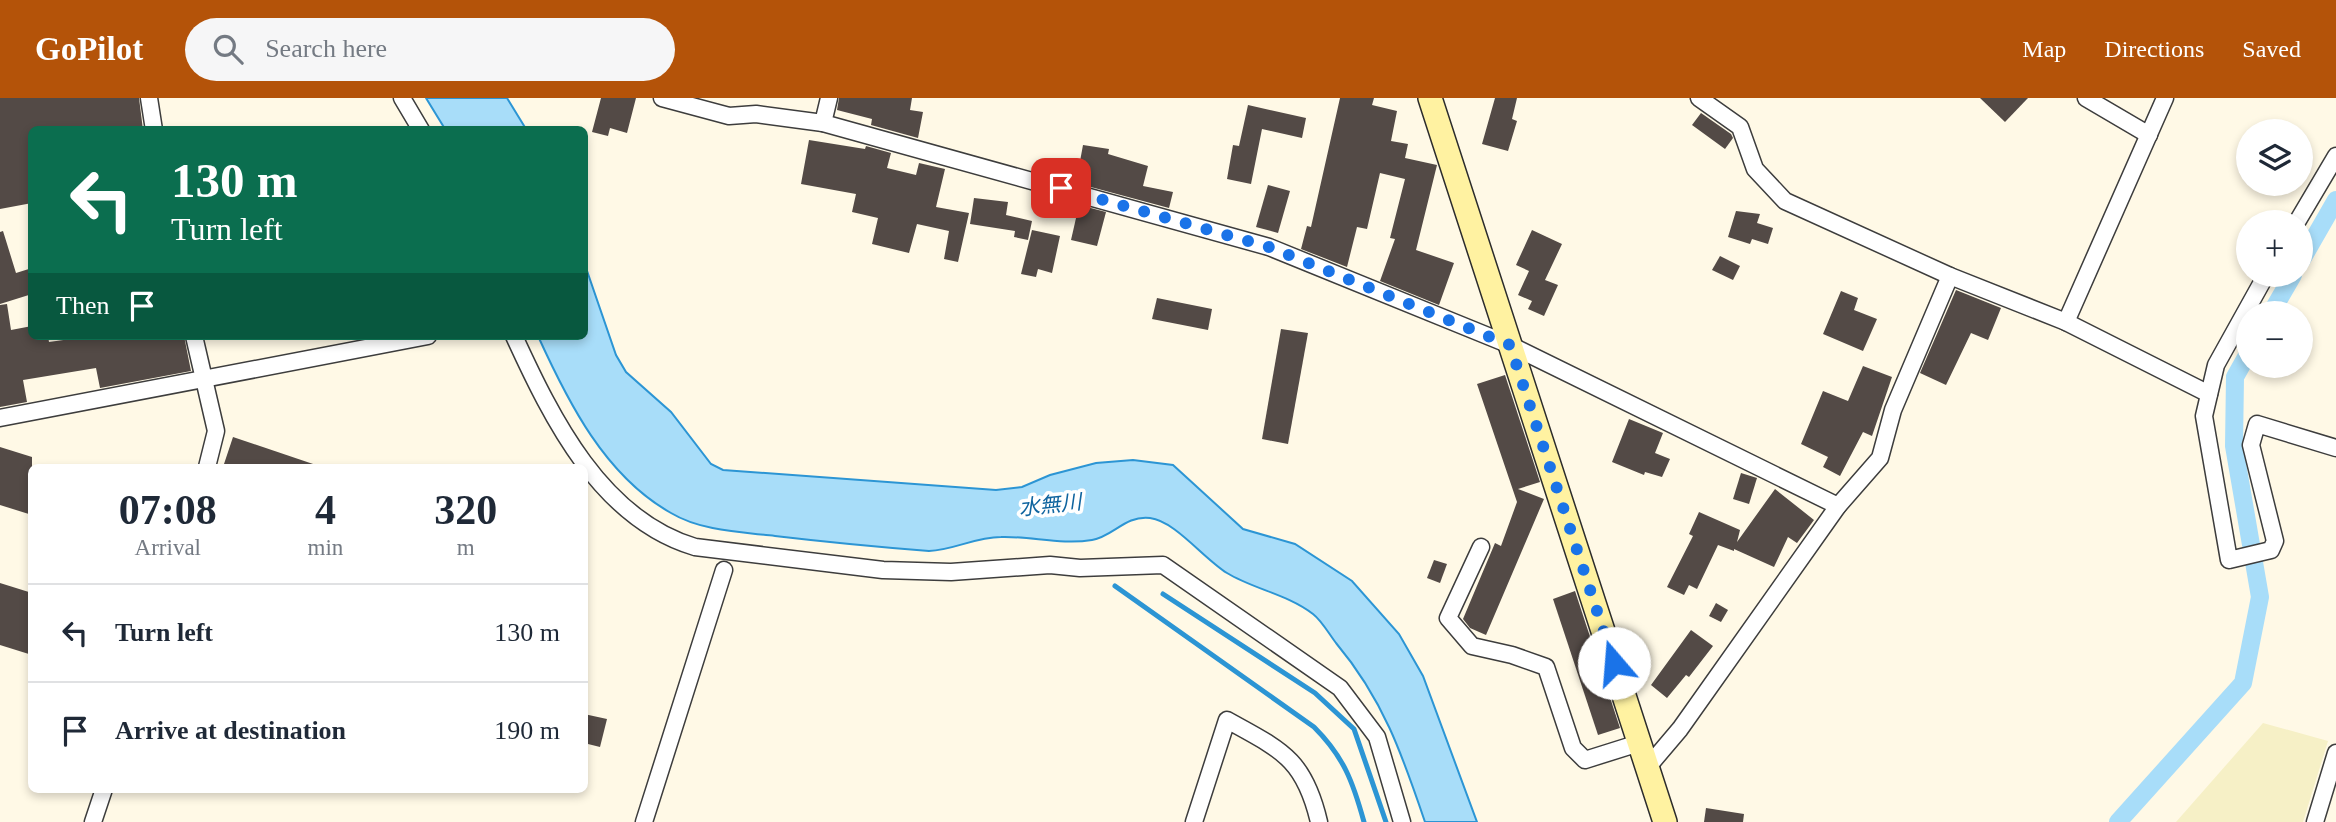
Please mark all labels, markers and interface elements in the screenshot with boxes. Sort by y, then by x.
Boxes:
search box [185,18,675,81]
icon: search [209,30,247,68]
text: GoPilot [35,31,143,67]
text: Search here [265,34,387,63]
text: Map [2022,36,2066,62]
text: Directions [2104,36,2204,62]
text: Saved [2242,36,2301,62]
map controls [2236,119,2313,378]
button: layers [2236,119,2313,196]
text: 130 m [171,153,298,208]
icon: left [56,154,147,245]
pin [1031,158,1091,218]
icon: arrive [1042,169,1080,207]
button: + [2236,210,2313,287]
text: Turn left [171,211,283,247]
icon: arrive [123,287,161,325]
text: Then [56,291,109,320]
button: − [2236,301,2313,378]
text: 07:08 [119,487,217,533]
text: 4 [315,487,336,533]
text: 320 [434,487,497,533]
water label: 水無川 [1017,490,1085,520]
text: Arrival [135,535,201,560]
text: min [308,535,343,560]
text: m [457,535,475,560]
icon: left [56,614,94,652]
text: Turn left [115,618,213,647]
text: 130 m [494,618,560,647]
position arrow [1577,626,1651,700]
icon: arrive [56,712,94,750]
text: Arrive at destination [115,716,346,745]
text: 190 m [494,716,560,745]

